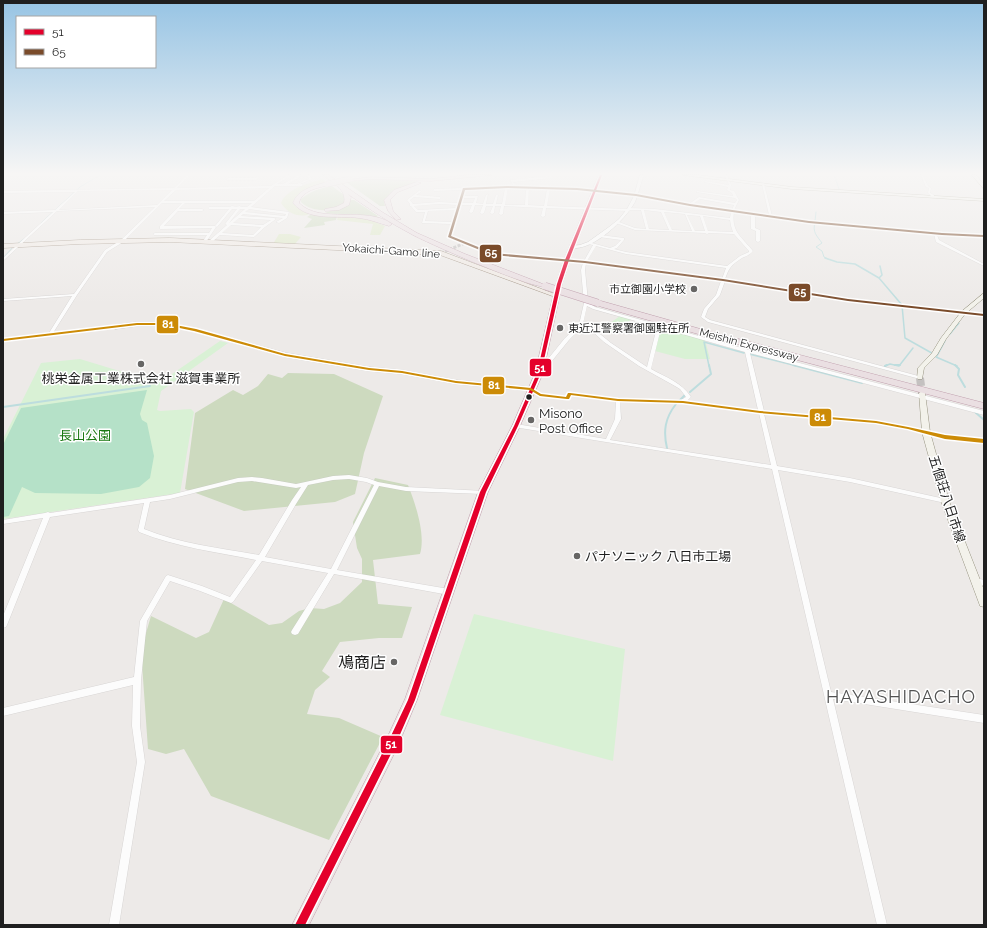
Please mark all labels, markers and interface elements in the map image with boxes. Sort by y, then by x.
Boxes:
legend [16,16,156,68]
text: 51 [52,25,64,39]
text: 65 [52,45,66,59]
street label: Yokaichi-Gamo line [342,241,441,261]
line badge: 65 [479,244,502,263]
text: 65 [485,247,497,260]
place label: 市立御園小学校 [609,283,686,296]
line badge: 65 [788,283,811,302]
marker: 市立御園小学校 [689,284,699,294]
text: 65 [794,286,806,299]
line badge: 81 [156,315,179,334]
text: 81 [162,318,175,331]
place label: 東近江警察署御園駐在所 [568,322,690,335]
marker: 東近江警察署御園駐在所 [555,323,565,333]
street label: Meishin Expressway [698,326,800,364]
line badge: 51 [529,358,552,377]
marker: 桃栄金属工業株式会社 滋賀事業所 [136,359,146,369]
text: 51 [534,362,546,375]
place label: 桃栄金属工業株式会社 滋賀事業所 [42,371,240,386]
line badge: 81 [482,376,505,395]
text: 81 [488,379,501,392]
unlabelled marker [524,392,534,402]
place label: Misono Post Office [539,406,603,436]
line badge: 81 [809,408,832,427]
text: 81 [814,411,827,424]
marker: Misono Post Office [526,415,536,425]
park label: 長山公園 [59,428,111,443]
street label: 五個荘八日市線 [926,453,968,545]
place label: パナソニック 八日市工場 [585,549,731,564]
marker: パナソニック 八日市工場 [572,551,582,561]
place label: 鳰商店 [338,653,386,672]
marker: 鳰商店 [389,657,399,667]
district label: HAYASHIDACHO [826,686,976,707]
line badge: 51 [380,735,403,754]
text: 51 [385,738,397,751]

